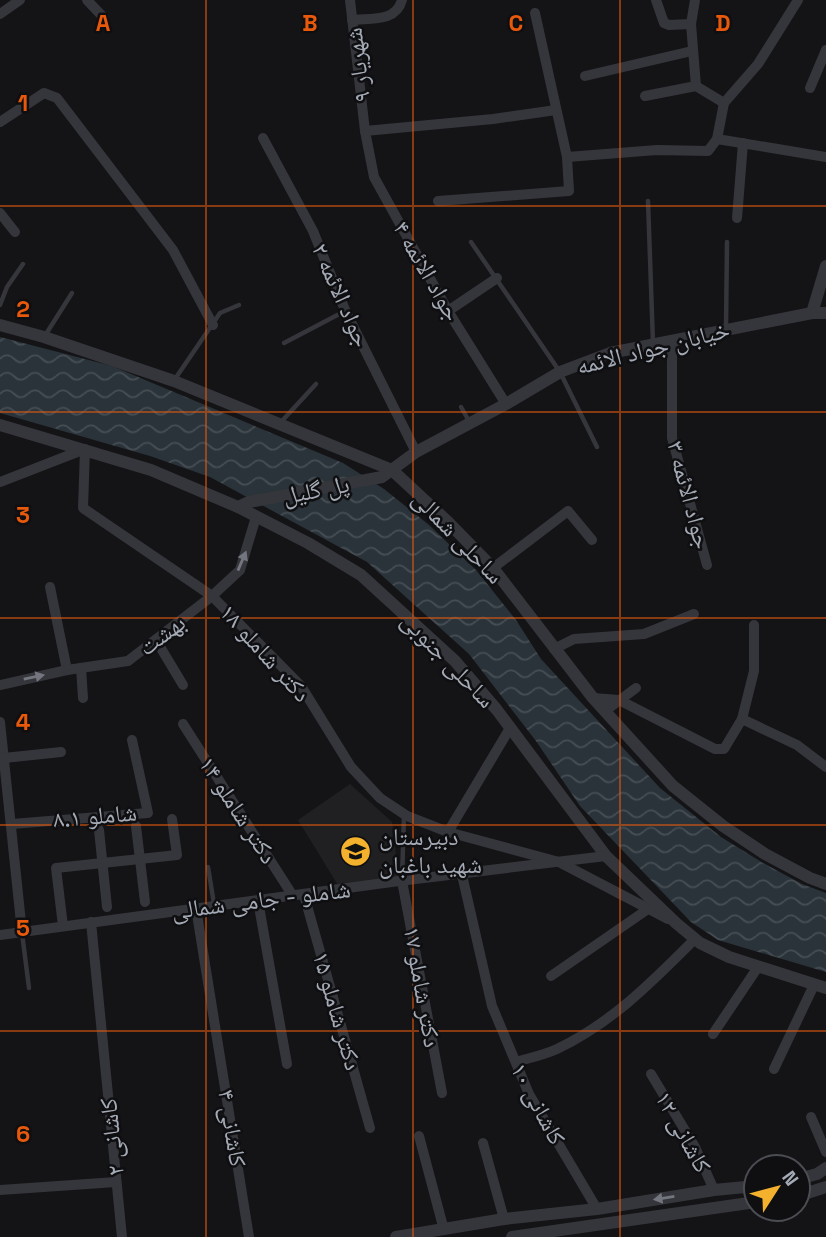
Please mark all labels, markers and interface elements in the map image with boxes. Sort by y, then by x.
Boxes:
text: A [96,8,111,38]
text: B [302,8,318,38]
text: C [509,8,523,38]
text: D [715,8,731,38]
street label: شهریار ۹ [338,26,377,104]
text: 1 [18,88,28,118]
street label: جواد الائمه ۴ [386,215,469,326]
street label: جواد الائمه ۲ [305,238,378,352]
text: 2 [16,294,30,324]
street label: خیابان جواد الائمه [573,314,733,382]
street label: جواد الائمه ۳ [660,437,719,552]
street label: پل گلیل [280,468,352,511]
street label: ساحلی شمالی [406,483,511,590]
text: 3 [16,500,30,530]
one-way arrow [236,551,248,571]
street label: دکتر شاملو ۱۸ [213,597,318,708]
street label: ساحلی جنوبی [395,605,502,714]
street label: بهشت [132,607,191,662]
one-way arrow [23,672,45,683]
text: 4 [16,707,31,737]
street label: دکتر شاملو ۱۴ [192,750,285,869]
street label: شاملو ۸.۱ [52,796,138,835]
place label: دبیرستان شهید باغبان [379,821,482,880]
school or university icon: دبیرستان شهید باغبان [339,834,373,868]
street label: شاملو - جامی شمالی [170,873,352,926]
text: 5 [16,913,30,943]
street label: دکتر شاملو ۱۷ [397,924,448,1050]
street label: دکتر شاملو ۱۵ [306,948,369,1074]
street label: کاشانی ۱۰ [504,1057,573,1150]
street label: کاشانی ۱۲ [648,1085,719,1178]
street label: کاشانی ۴ [211,1087,254,1169]
street label: کاشانی ۲ [92,1097,131,1177]
text: 6 [16,1119,30,1149]
north arrow [742,1153,812,1223]
text: N [776,1166,804,1191]
one-way arrow [653,1193,675,1204]

